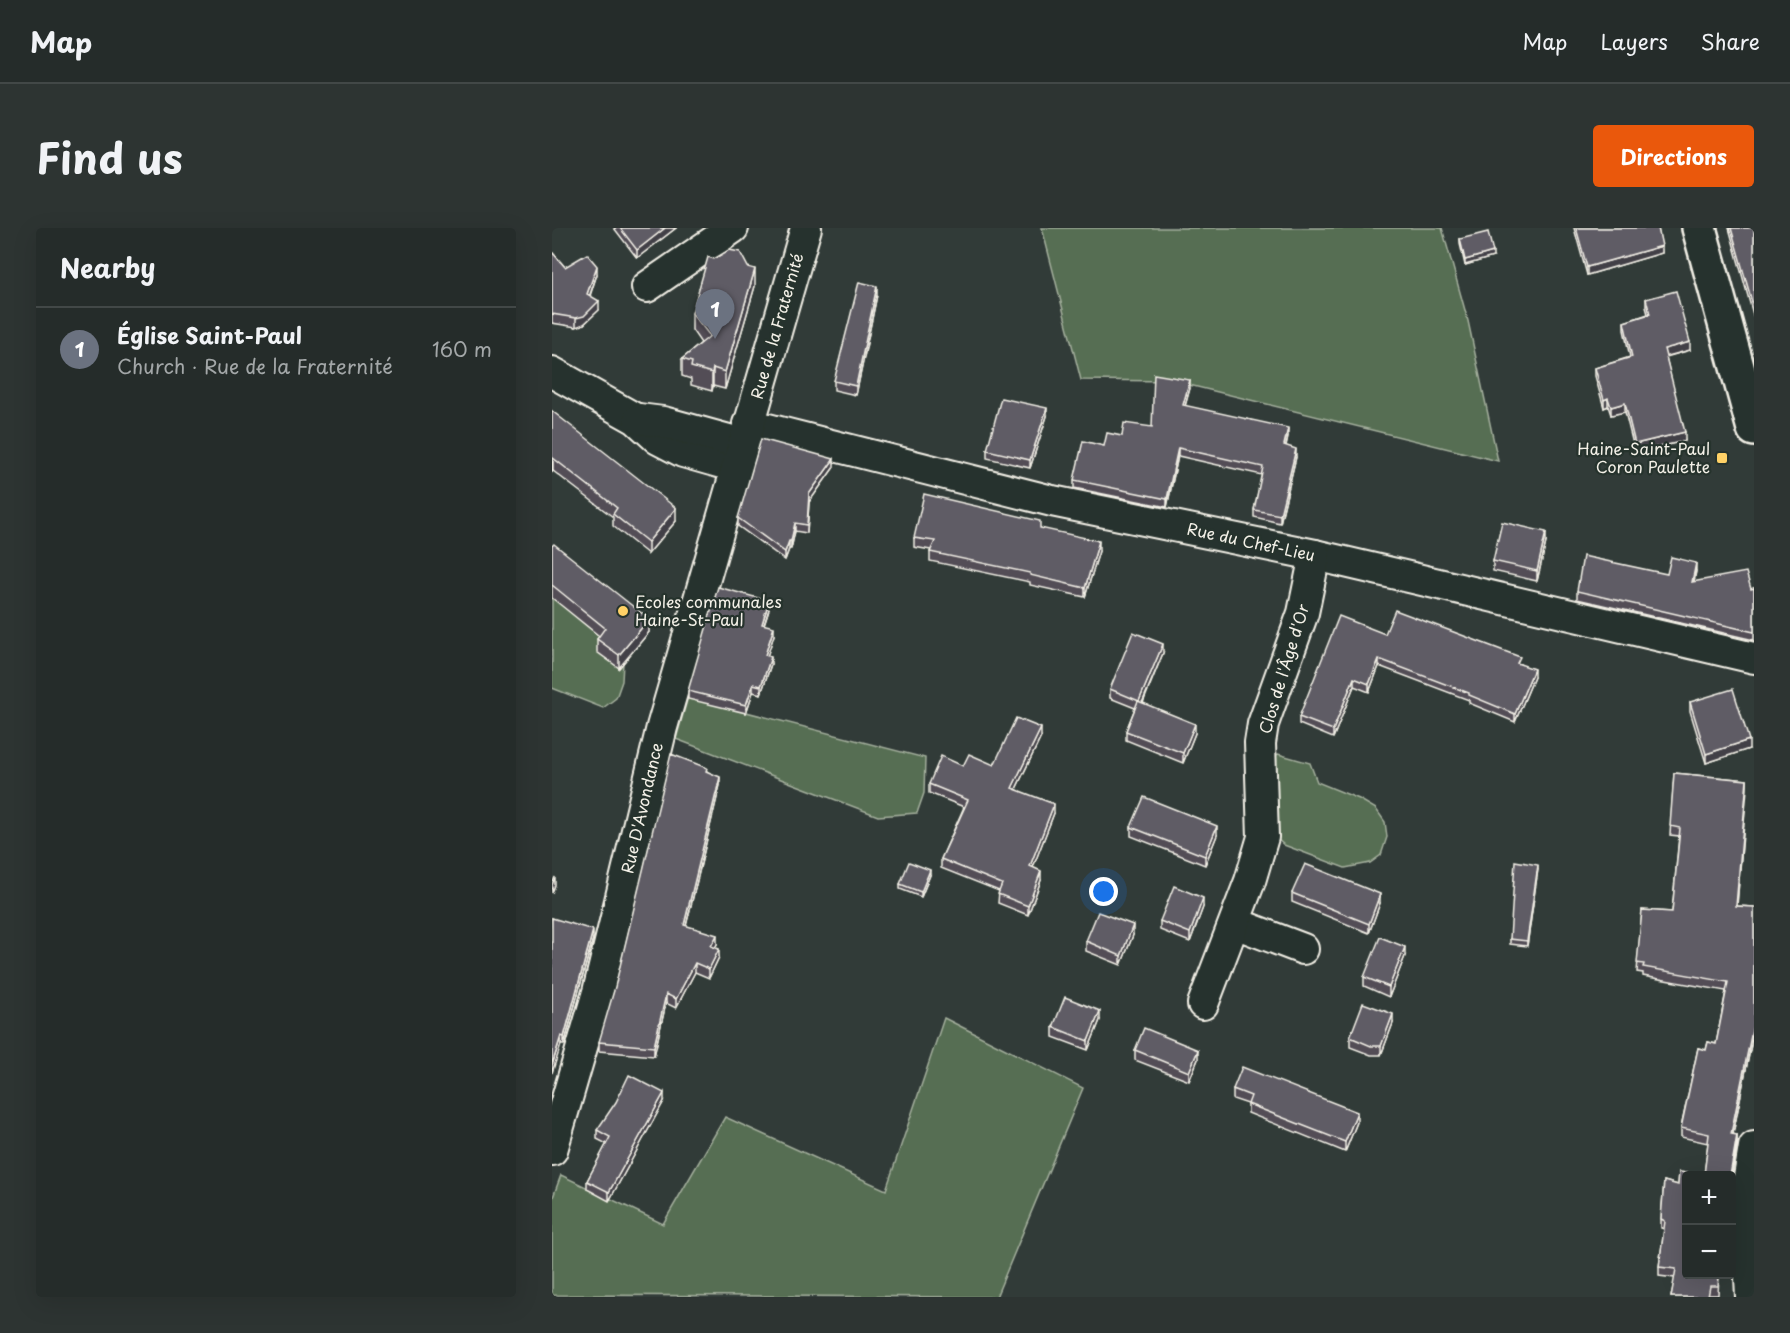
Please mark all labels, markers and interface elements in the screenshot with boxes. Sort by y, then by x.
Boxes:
text: Map [30,20,92,63]
text: Map [1523,25,1567,57]
text: Layers [1600,25,1668,57]
text: Share [1701,25,1760,57]
text: Find us [36,125,183,188]
button: Directions [1593,125,1754,187]
text: Nearby [60,248,155,287]
street label: Rue de la Fraternité [744,250,808,402]
pin: 1 [696,290,734,339]
text: Église Saint-Paul [117,318,302,351]
text: 1 [75,334,84,364]
text: 160 m [432,334,492,364]
text: Church · Rue de la Fraternité [117,351,393,381]
place label: Haine-Saint-Paul Coron Paulette [1577,436,1710,478]
marker: Haine-Saint-Paul Coron Paulette [1715,451,1729,465]
street label: Rue du Chef-Lieu [1185,516,1317,566]
place label: Ecoles communales Haine-St-Paul [635,589,782,631]
street label: Clos de l'Âge d'Or [1252,600,1314,737]
marker: Ecoles communales Haine-St-Paul [616,604,630,618]
street label: Rue D'Avondance [614,740,668,876]
your location [1089,877,1118,906]
map controls [1682,1171,1736,1279]
button: + [1682,1171,1736,1225]
button: − [1682,1225,1736,1279]

